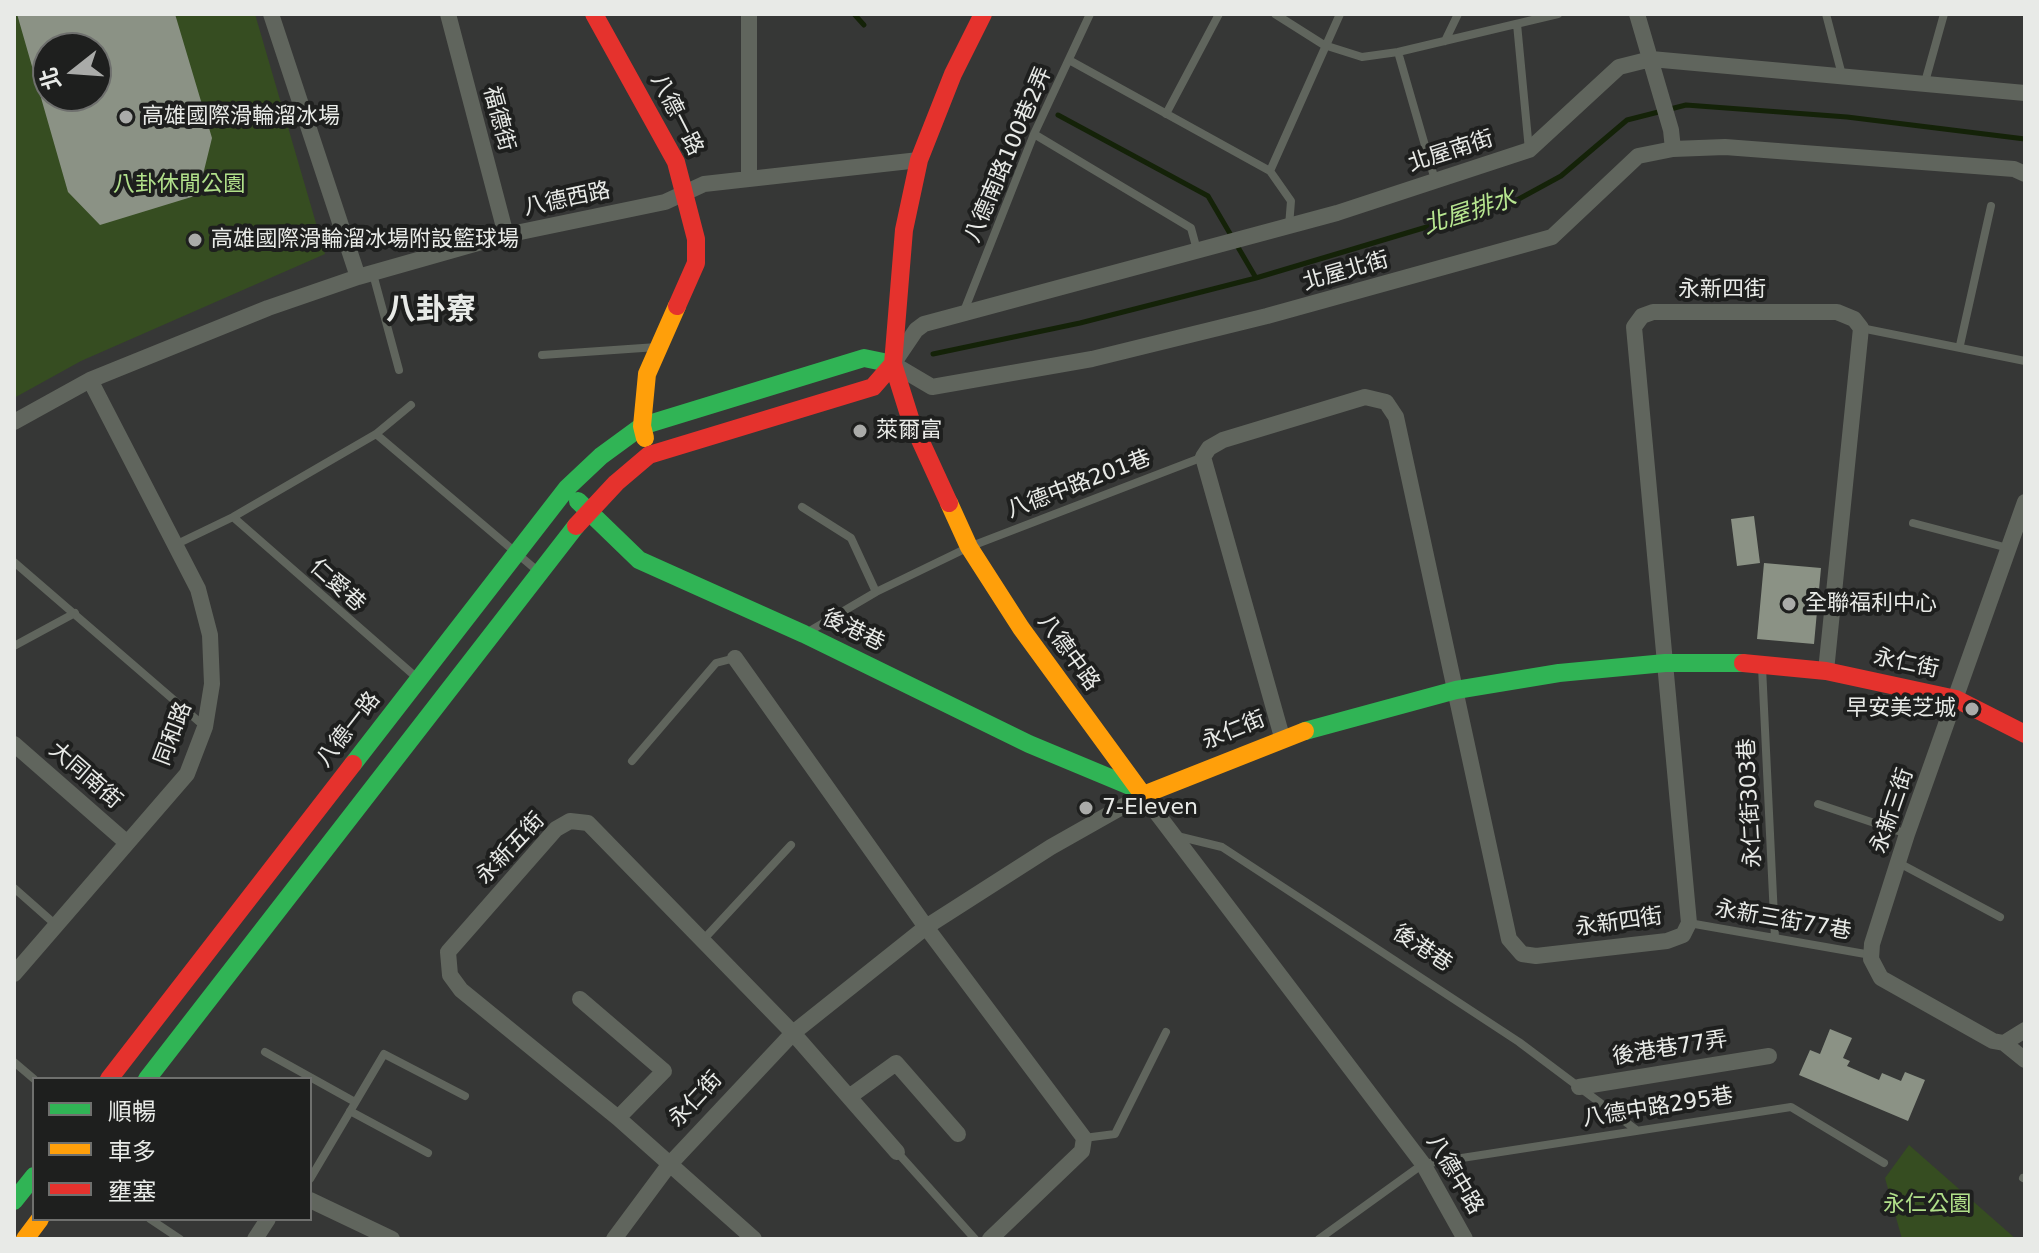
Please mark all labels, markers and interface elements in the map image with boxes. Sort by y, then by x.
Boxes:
north arrow [32,32,112,112]
street label: 八德南路100巷2弄 [960,63,1058,247]
text: 北 [35,64,66,93]
street label: 八德一路 [644,70,708,160]
street label: 福德街 [477,84,519,154]
place label: 高雄國際滑輪溜冰場 [142,104,340,130]
marker: 高雄國際滑輪溜冰場 [117,108,135,126]
street label: 北屋南街 [1405,126,1497,178]
park label: 八卦休閒公園 [113,172,245,198]
street label: 八德西路 [521,178,613,222]
water label: 北屋排水 [1420,184,1520,242]
place label: 高雄國際滑輪溜冰場附設籃球場 [211,227,519,253]
marker: 高雄國際滑輪溜冰場附設籃球場 [186,231,204,249]
street label: 北屋北街 [1300,247,1392,297]
street label: 永新四街 [1678,277,1766,303]
district label: 八卦寮 [386,293,476,329]
place label: 萊爾富 [876,418,942,444]
marker: 萊爾富 [851,422,869,440]
street label: 八德中路201巷 [1003,445,1155,525]
street label: 仁愛巷 [304,554,370,618]
place label: 全聯福利中心 [1805,591,1937,617]
marker: 全聯福利中心 [1780,595,1798,613]
street label: 後港巷 [818,605,888,657]
street label: 八德中路 [1031,610,1105,696]
street label: 永仁街 [1871,644,1941,684]
street label: 八德一路 [312,687,386,773]
place label: 早安美芝城 [1846,696,1956,722]
street label: 同和路 [150,698,198,770]
marker: 早安美芝城 [1963,700,1981,718]
street label: 永仁街 [1198,706,1270,756]
street label: 大同南街 [43,737,127,815]
street label: 永仁街303巷 [1734,737,1768,869]
street label: 永新三街 [1866,765,1920,857]
place label: 7-Eleven [1102,795,1198,821]
marker: 7-Eleven [1077,799,1095,817]
street label: 永新五街 [471,808,551,890]
street label: 永新三街77巷 [1713,896,1853,946]
street label: 永新四街 [1574,904,1664,942]
street label: 後港巷 [1387,920,1457,978]
street label: 後港巷77弄 [1611,1027,1729,1071]
street label: 永仁街 [664,1067,728,1133]
legend [32,1077,312,1221]
street label: 八德中路295巷 [1581,1083,1735,1133]
text: 順暢 [108,1098,156,1126]
street label: 八德中路 [1420,1130,1488,1220]
text: 車多 [108,1138,156,1166]
text: 壅塞 [108,1178,156,1206]
park label: 永仁公園 [1883,1192,1971,1218]

